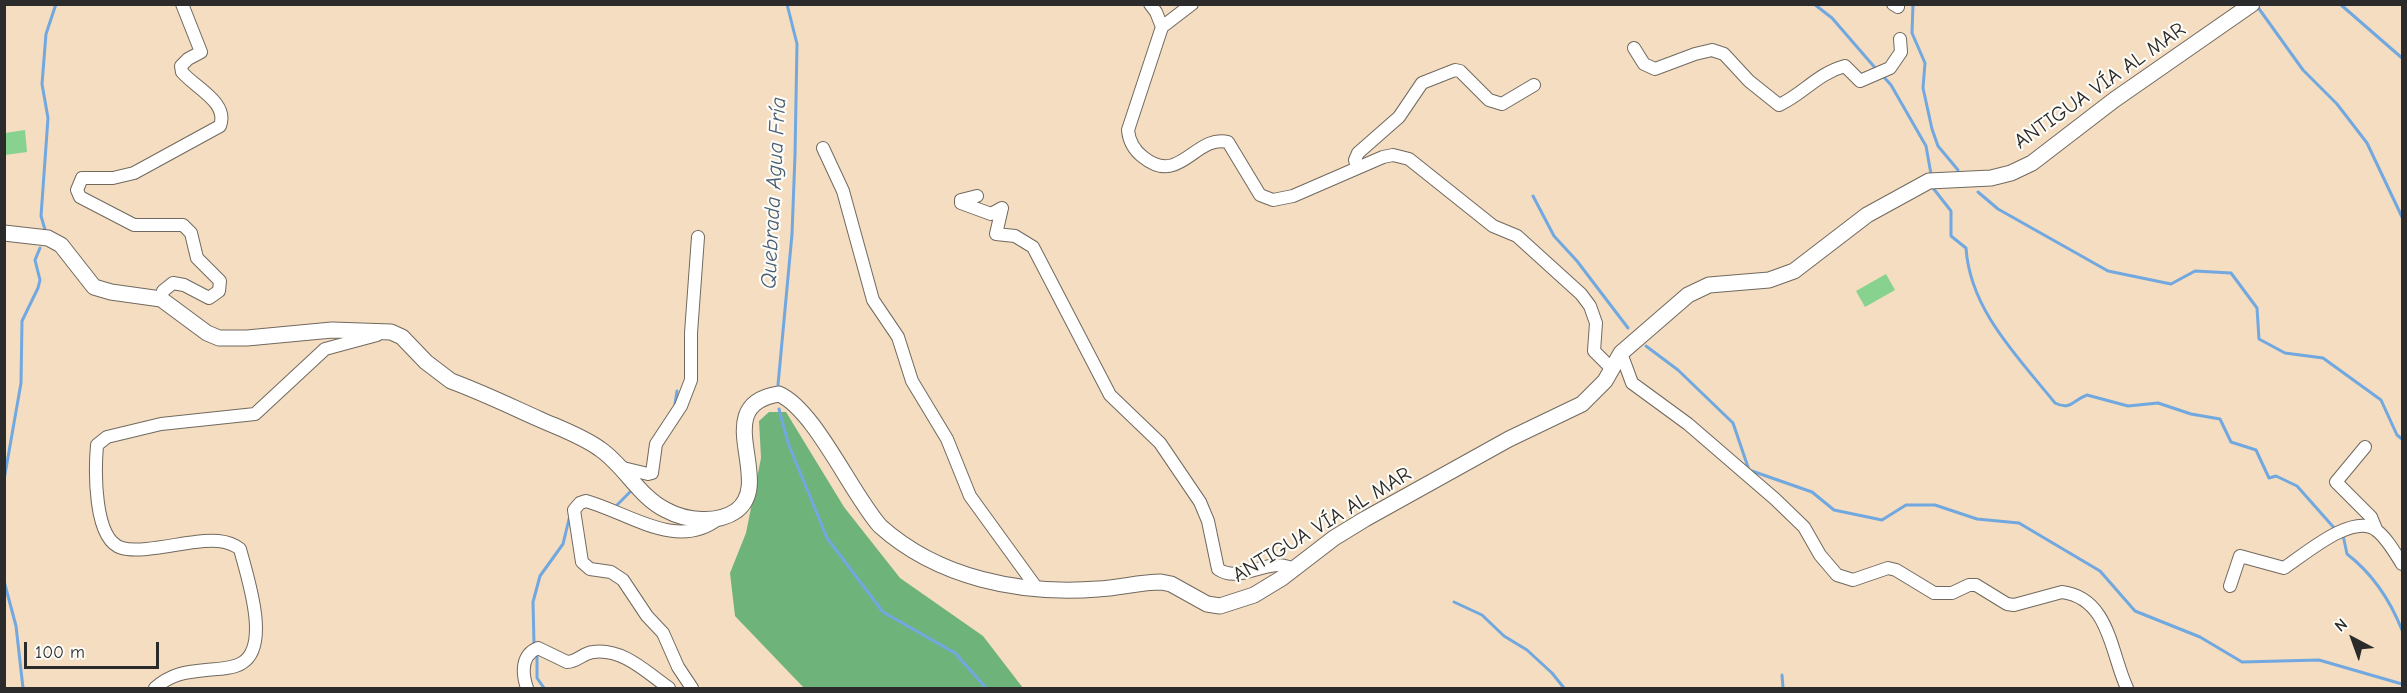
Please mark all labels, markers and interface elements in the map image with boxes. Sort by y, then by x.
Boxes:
street label: ANTIGUA VÍA AL MAR [2009,17,2191,155]
water label: Quebrada Agua Fría [756,96,792,290]
street label: ANTIGUA VÍA AL MAR [1228,462,1416,588]
north arrow [2323,609,2383,669]
text: N [2331,615,2351,636]
scale bar [27,630,162,668]
text: 100 m [35,642,85,663]

